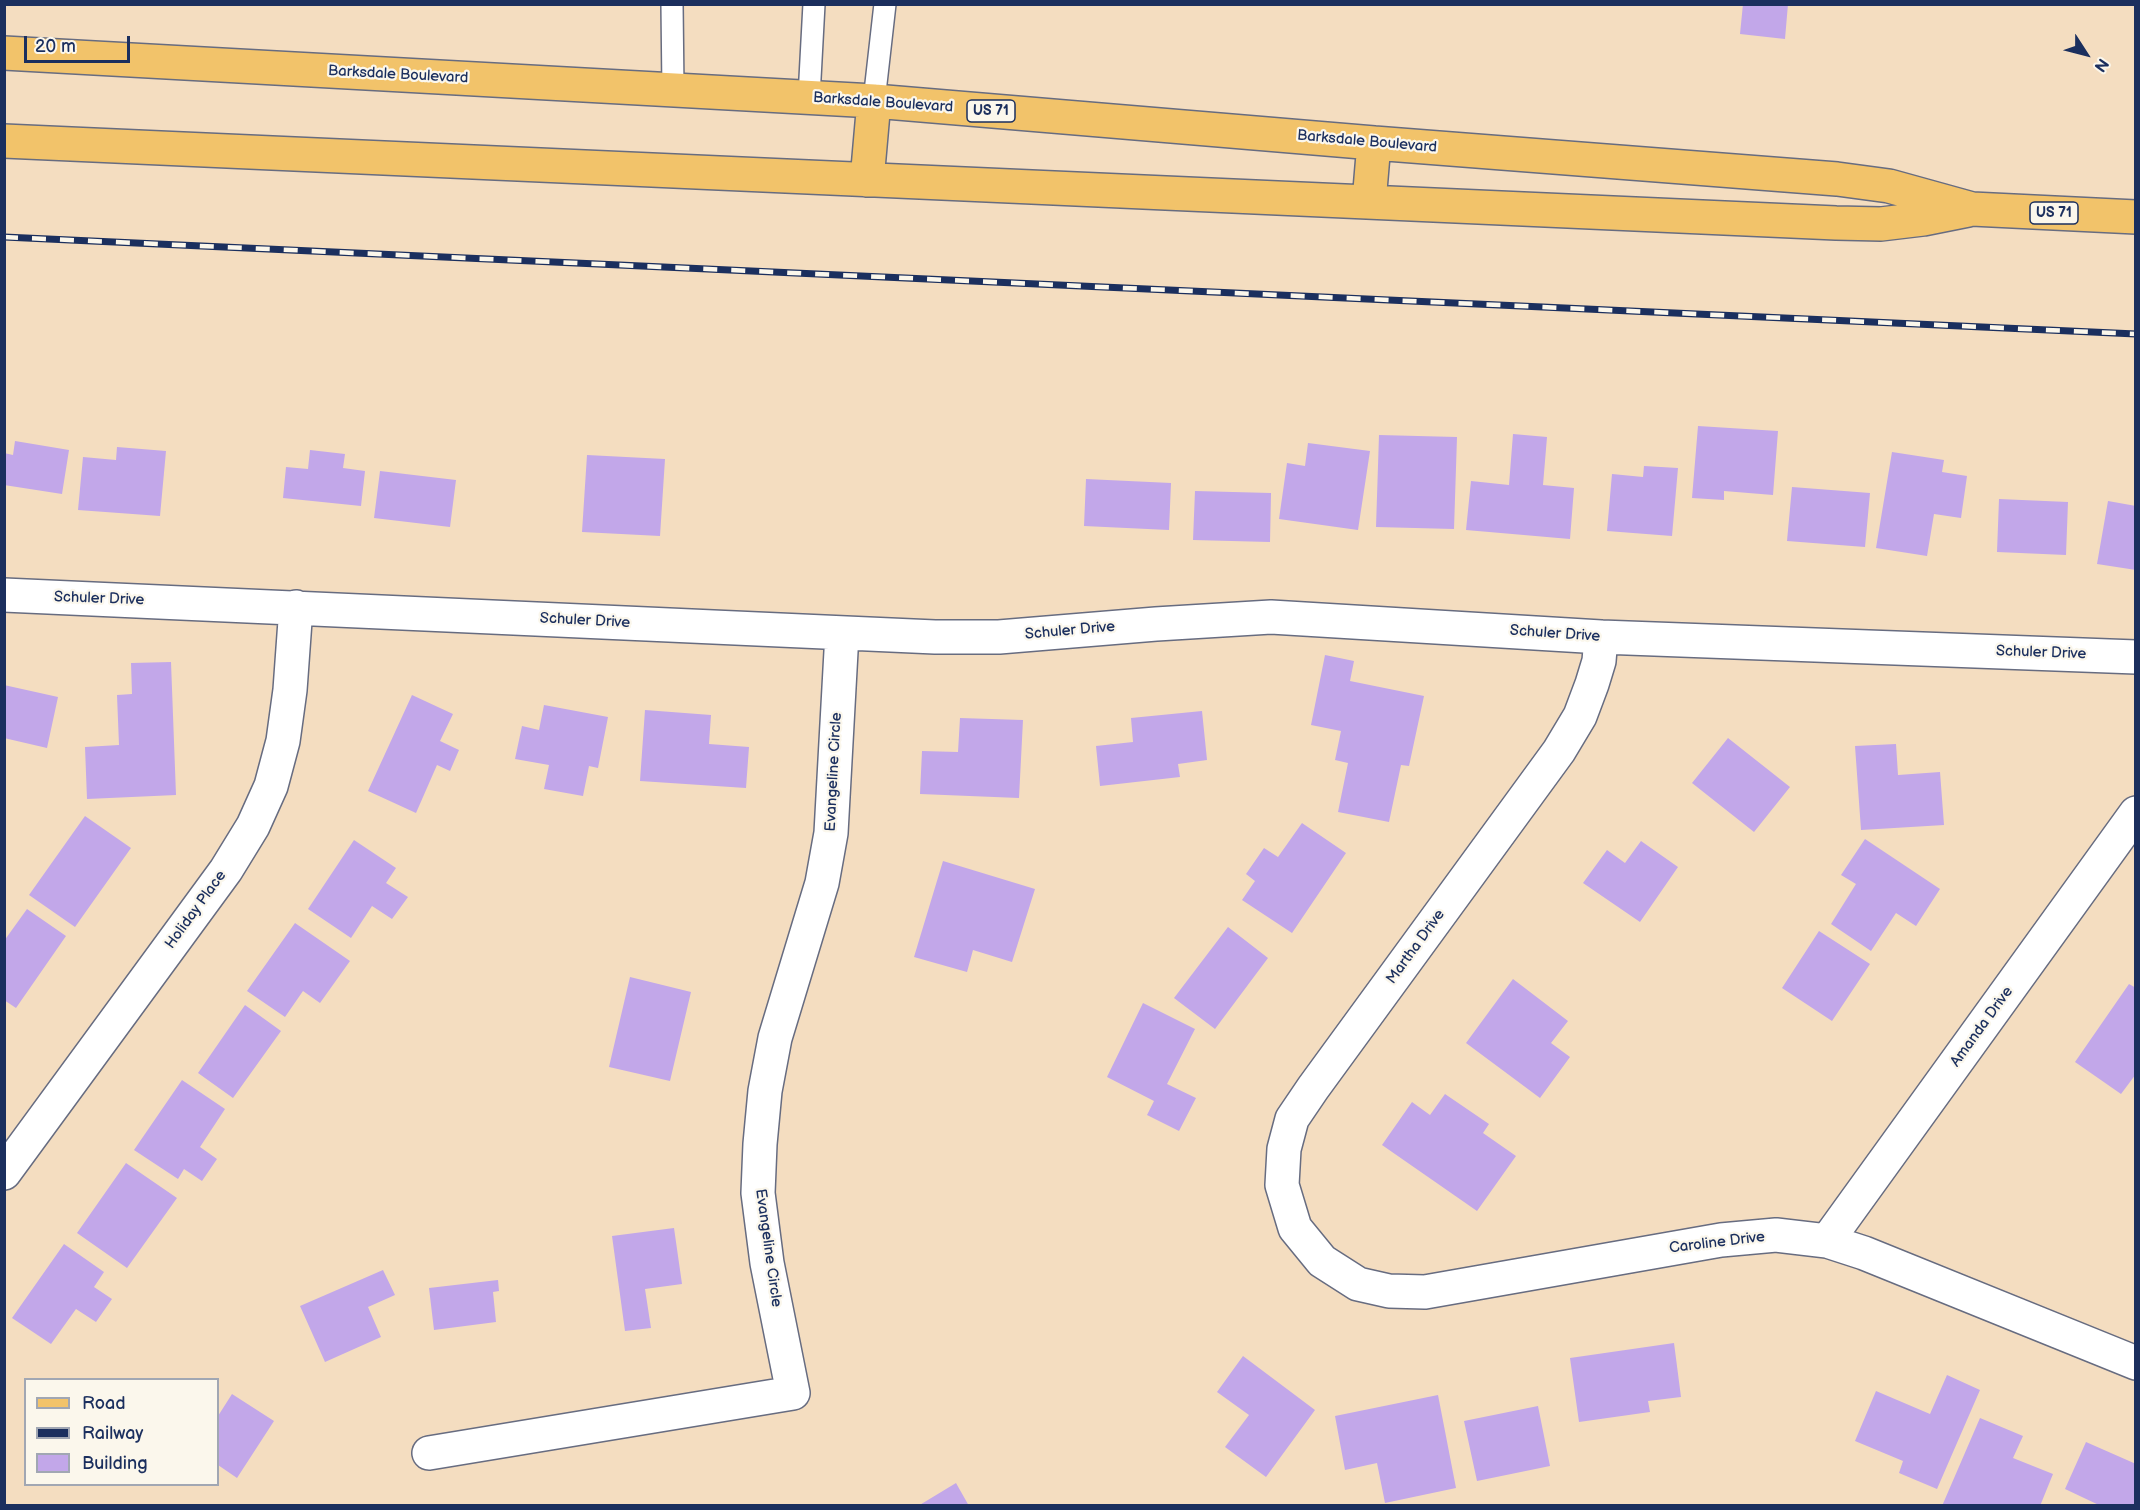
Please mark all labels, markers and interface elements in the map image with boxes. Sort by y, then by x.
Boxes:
scale bar [27,24,134,62]
north arrow [2056,24,2116,84]
text: 20 m [35,36,76,57]
text: N [2090,54,2112,75]
street label: Barksdale Boulevard [327,62,469,88]
street label: Barksdale Boulevard [812,89,954,117]
road number: US 71 [967,100,1015,122]
street label: Barksdale Boulevard [1296,127,1438,157]
road number: US 71 [2030,202,2078,224]
street label: Schuler Drive [53,588,145,610]
street label: Schuler Drive [539,610,631,632]
street label: Schuler Drive [1024,618,1116,644]
street label: Schuler Drive [1509,622,1601,646]
street label: Schuler Drive [1995,642,2087,664]
street label: Evangeline Circle [822,712,846,832]
street label: Holiday Place [162,867,230,953]
street label: Martha Drive [1383,906,1449,988]
street label: Amanda Drive [1947,983,2017,1071]
street label: Evangeline Circle [751,1188,785,1308]
street label: Caroline Drive [1668,1228,1766,1258]
legend [24,1378,219,1486]
text: Road [82,1393,126,1414]
text: Railway [82,1423,144,1444]
text: Building [82,1453,148,1474]

